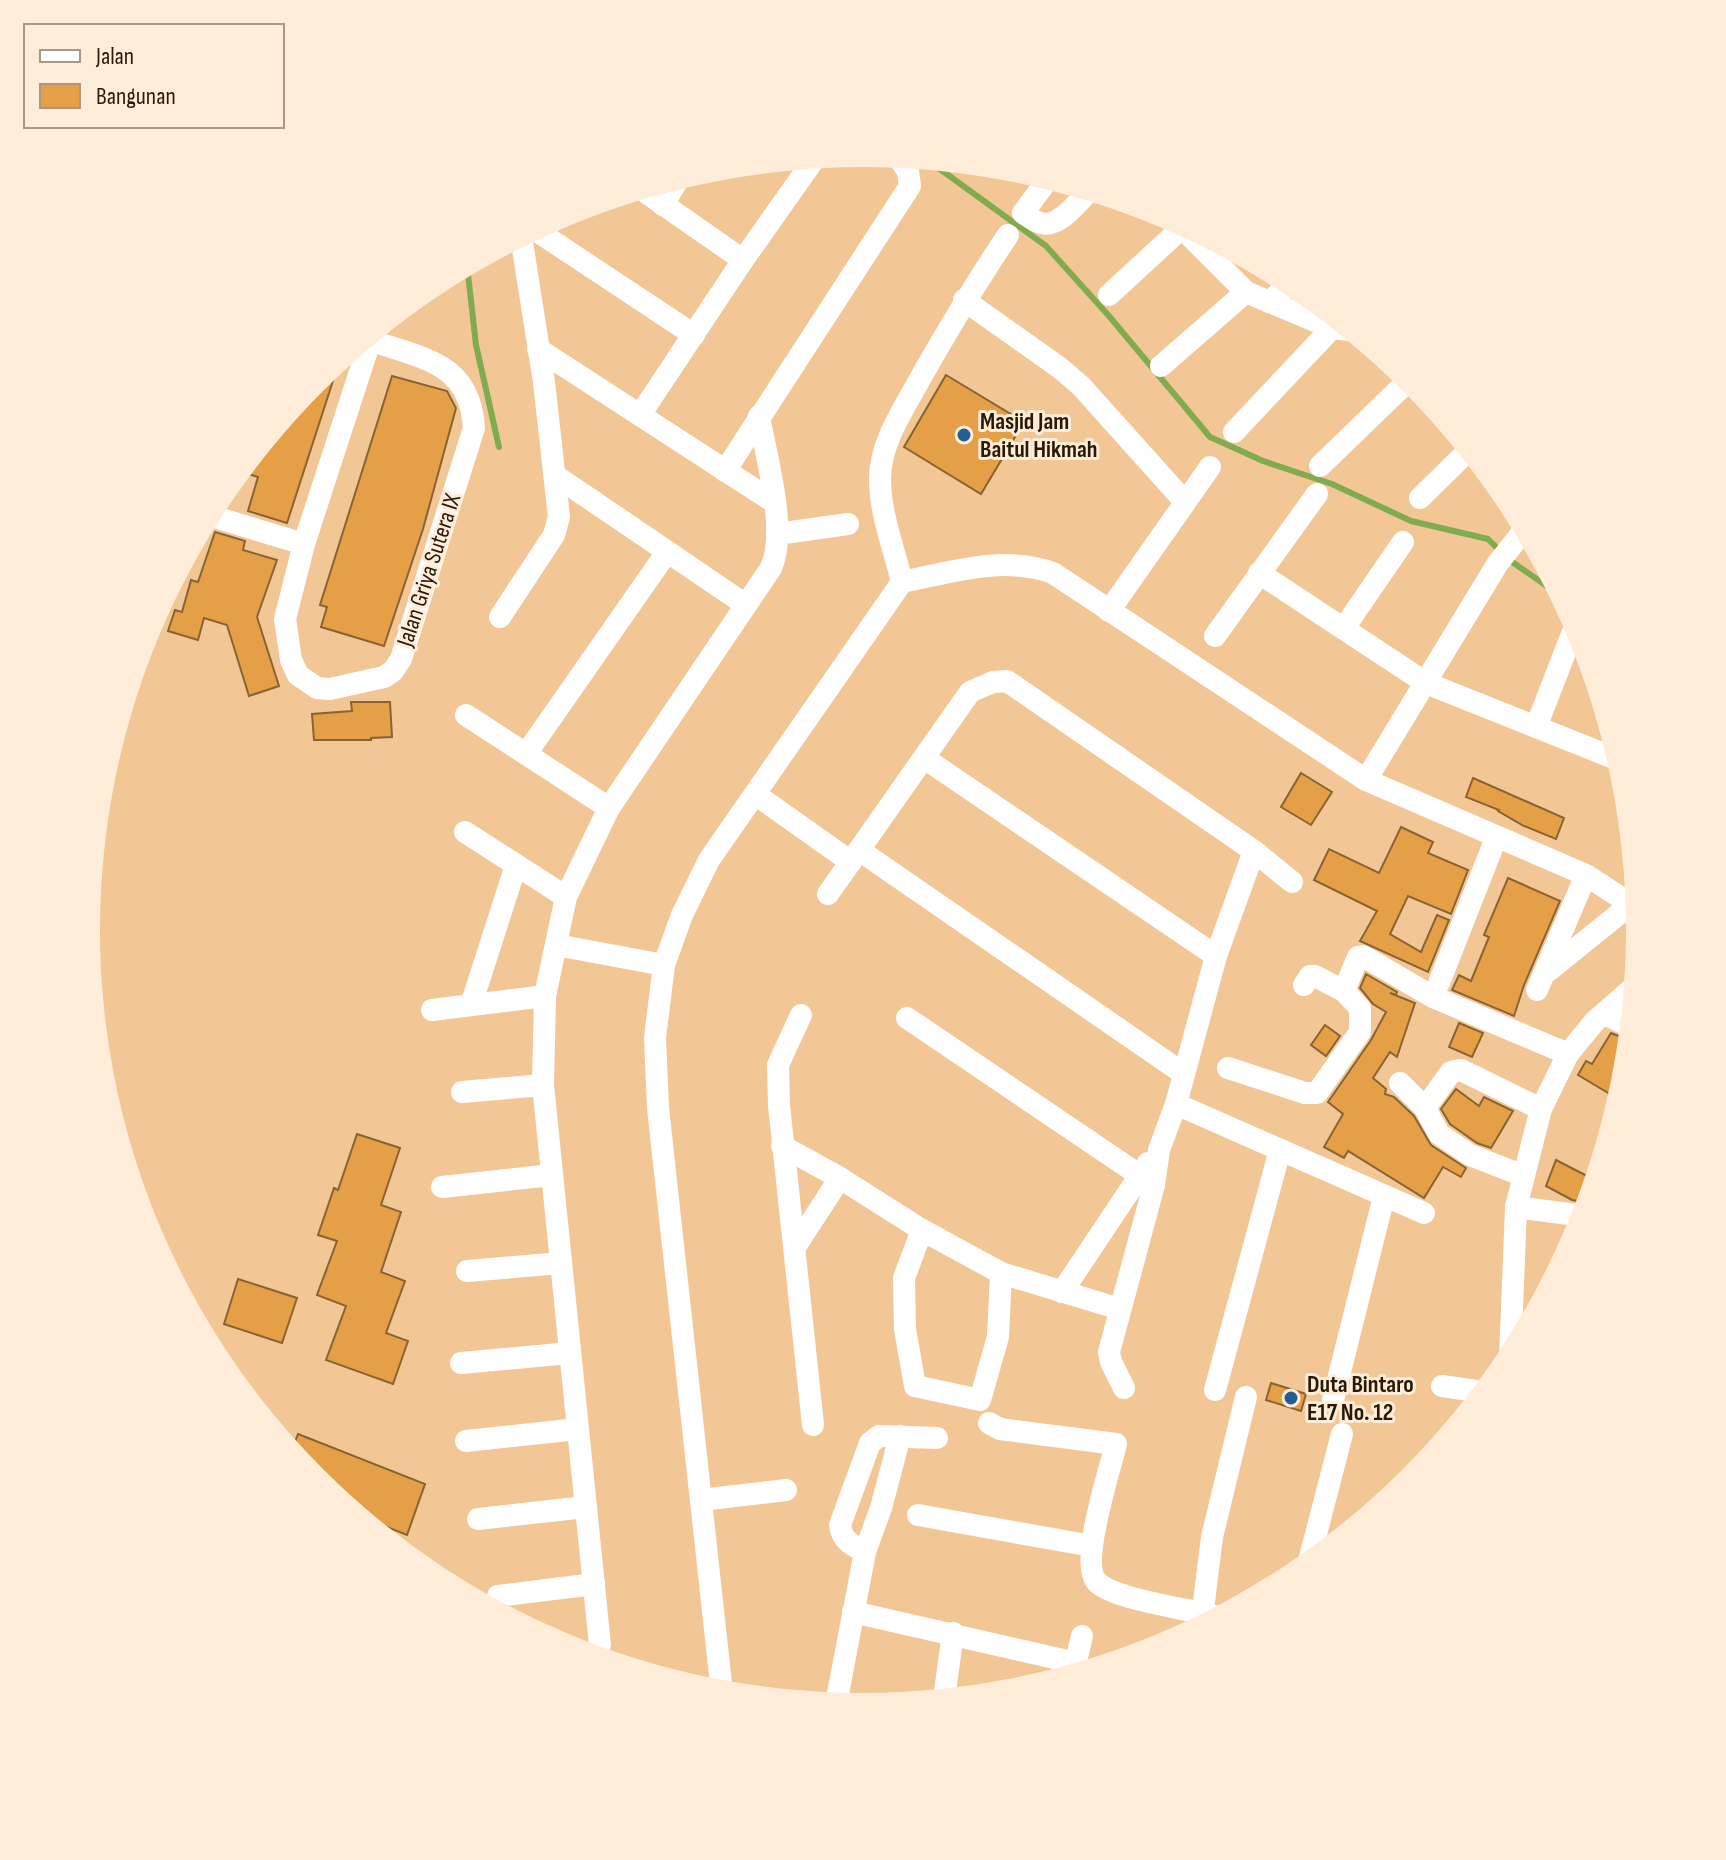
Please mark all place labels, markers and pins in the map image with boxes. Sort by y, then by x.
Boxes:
place label: Masjid Jam Baitul Hikmah [980,407,1097,464]
marker: Masjid Jam Baitul Hikmah [955,426,973,444]
place label: Duta Bintaro E17 No. 12 [1307,1370,1414,1427]
marker: Duta Bintaro E17 No. 12 [1282,1389,1300,1407]

